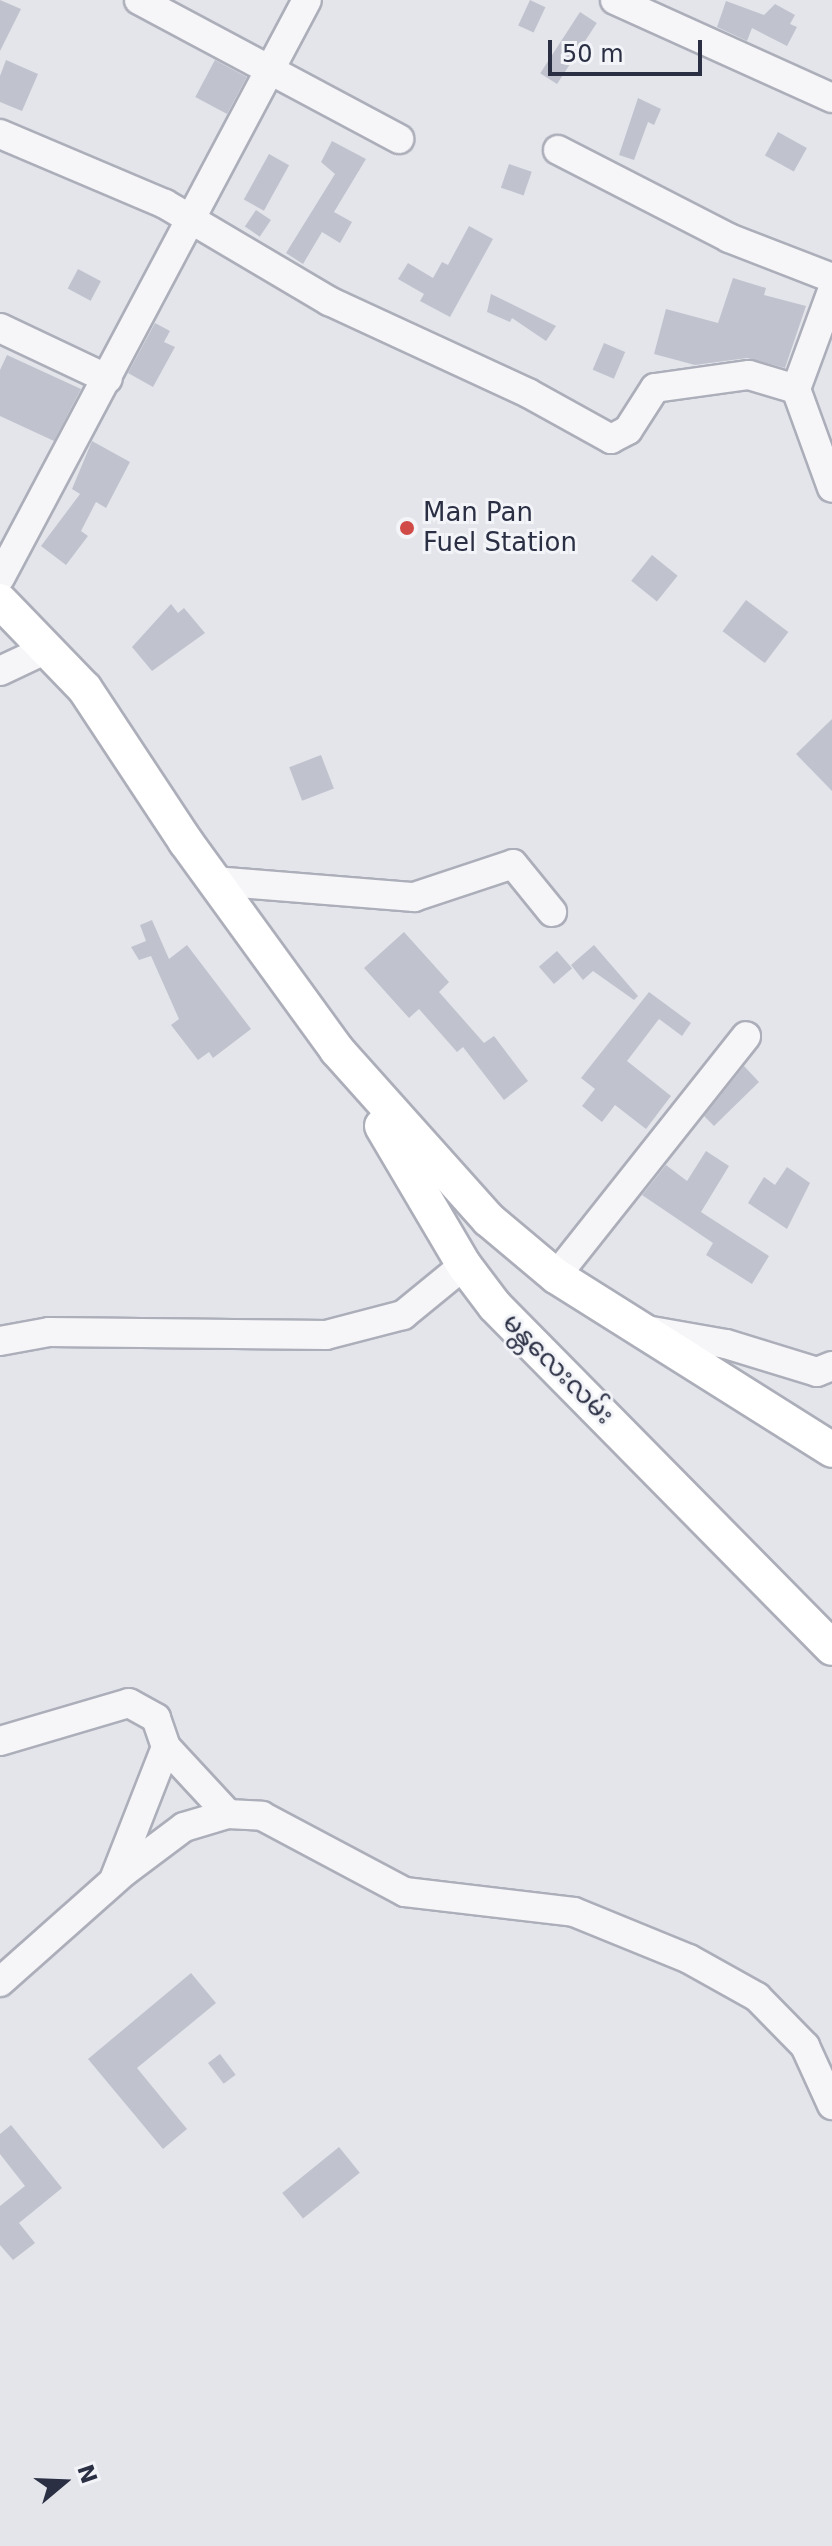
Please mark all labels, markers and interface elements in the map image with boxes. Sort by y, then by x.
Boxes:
scale bar [552,24,706,74]
text: 50 m [562,40,624,68]
place label: Man Pan Fuel Station [423,497,577,558]
marker: Man Pan Fuel Station [398,519,416,537]
street label: မန္တလေးလမ်း [496,1307,620,1431]
north arrow [24,2442,104,2522]
text: N [72,2461,102,2487]

